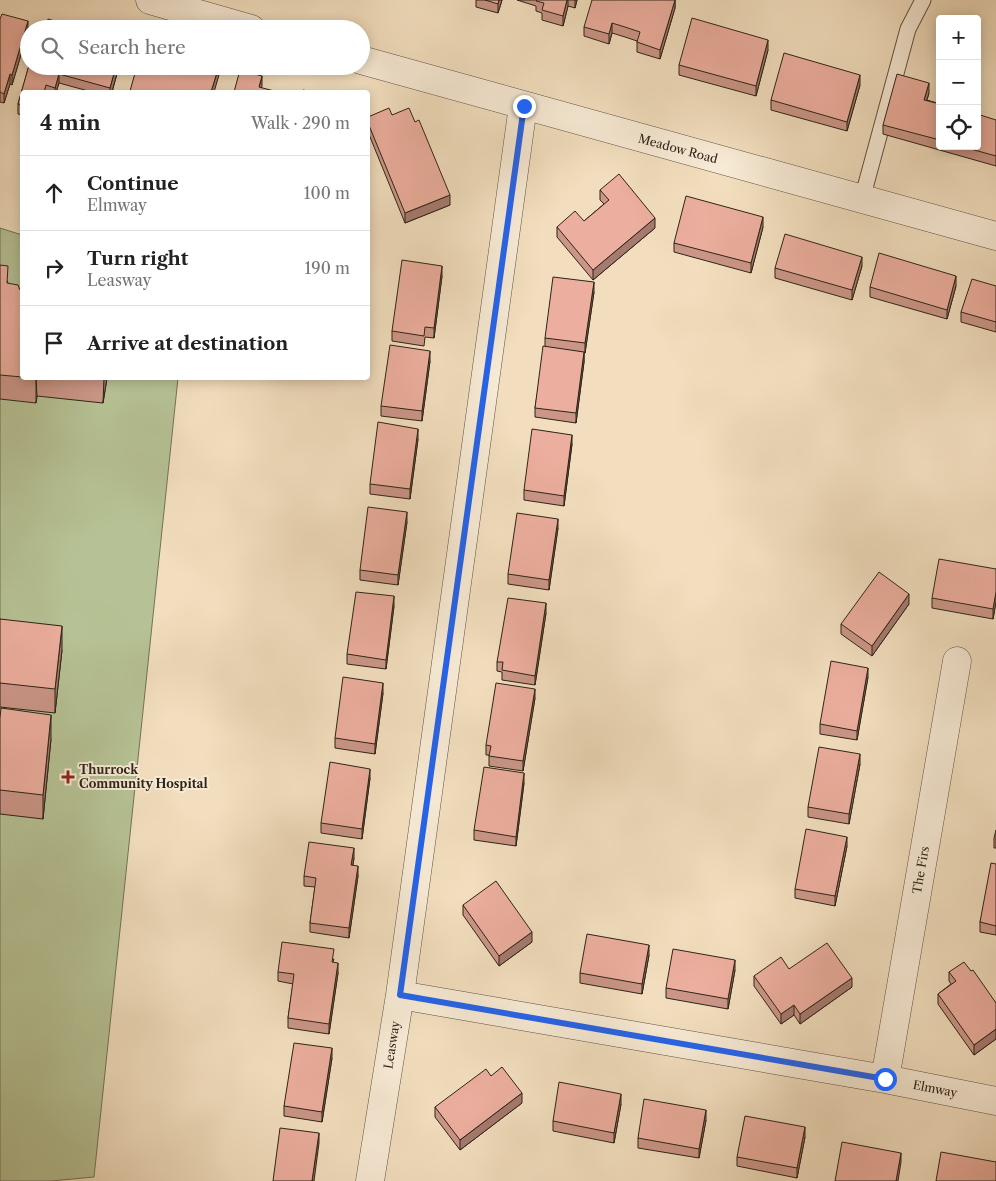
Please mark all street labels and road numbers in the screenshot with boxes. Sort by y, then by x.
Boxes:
street label: Meadow Road [637,131,720,167]
street label: The Firs [909,845,932,895]
street label: Leasway [380,1020,403,1070]
street label: Elmway [912,1077,959,1100]

